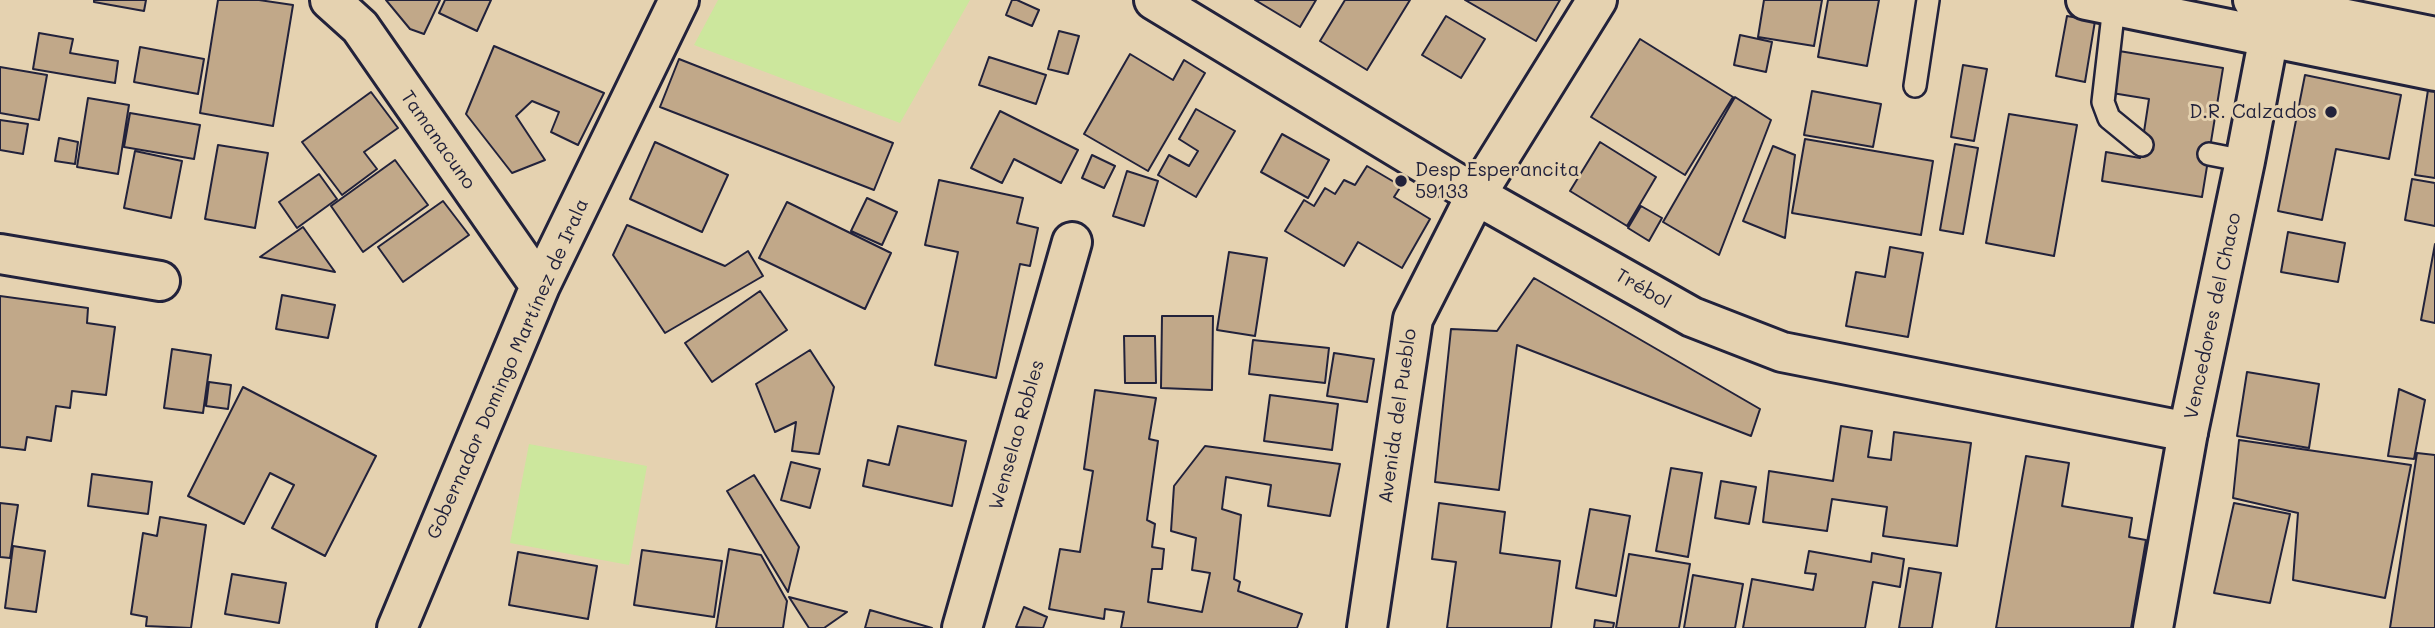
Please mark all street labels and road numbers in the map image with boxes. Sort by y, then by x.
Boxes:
street label: Tamanacuno [396,86,480,194]
street label: Gobernador Domingo Martínez de Irala [422,195,594,543]
street label: Vencedores del Chaco [2180,211,2246,421]
street label: Trébol [1611,264,1675,314]
street label: Avenida del Pueblo [1374,327,1422,505]
street label: Wenselao Robles [985,357,1049,513]

